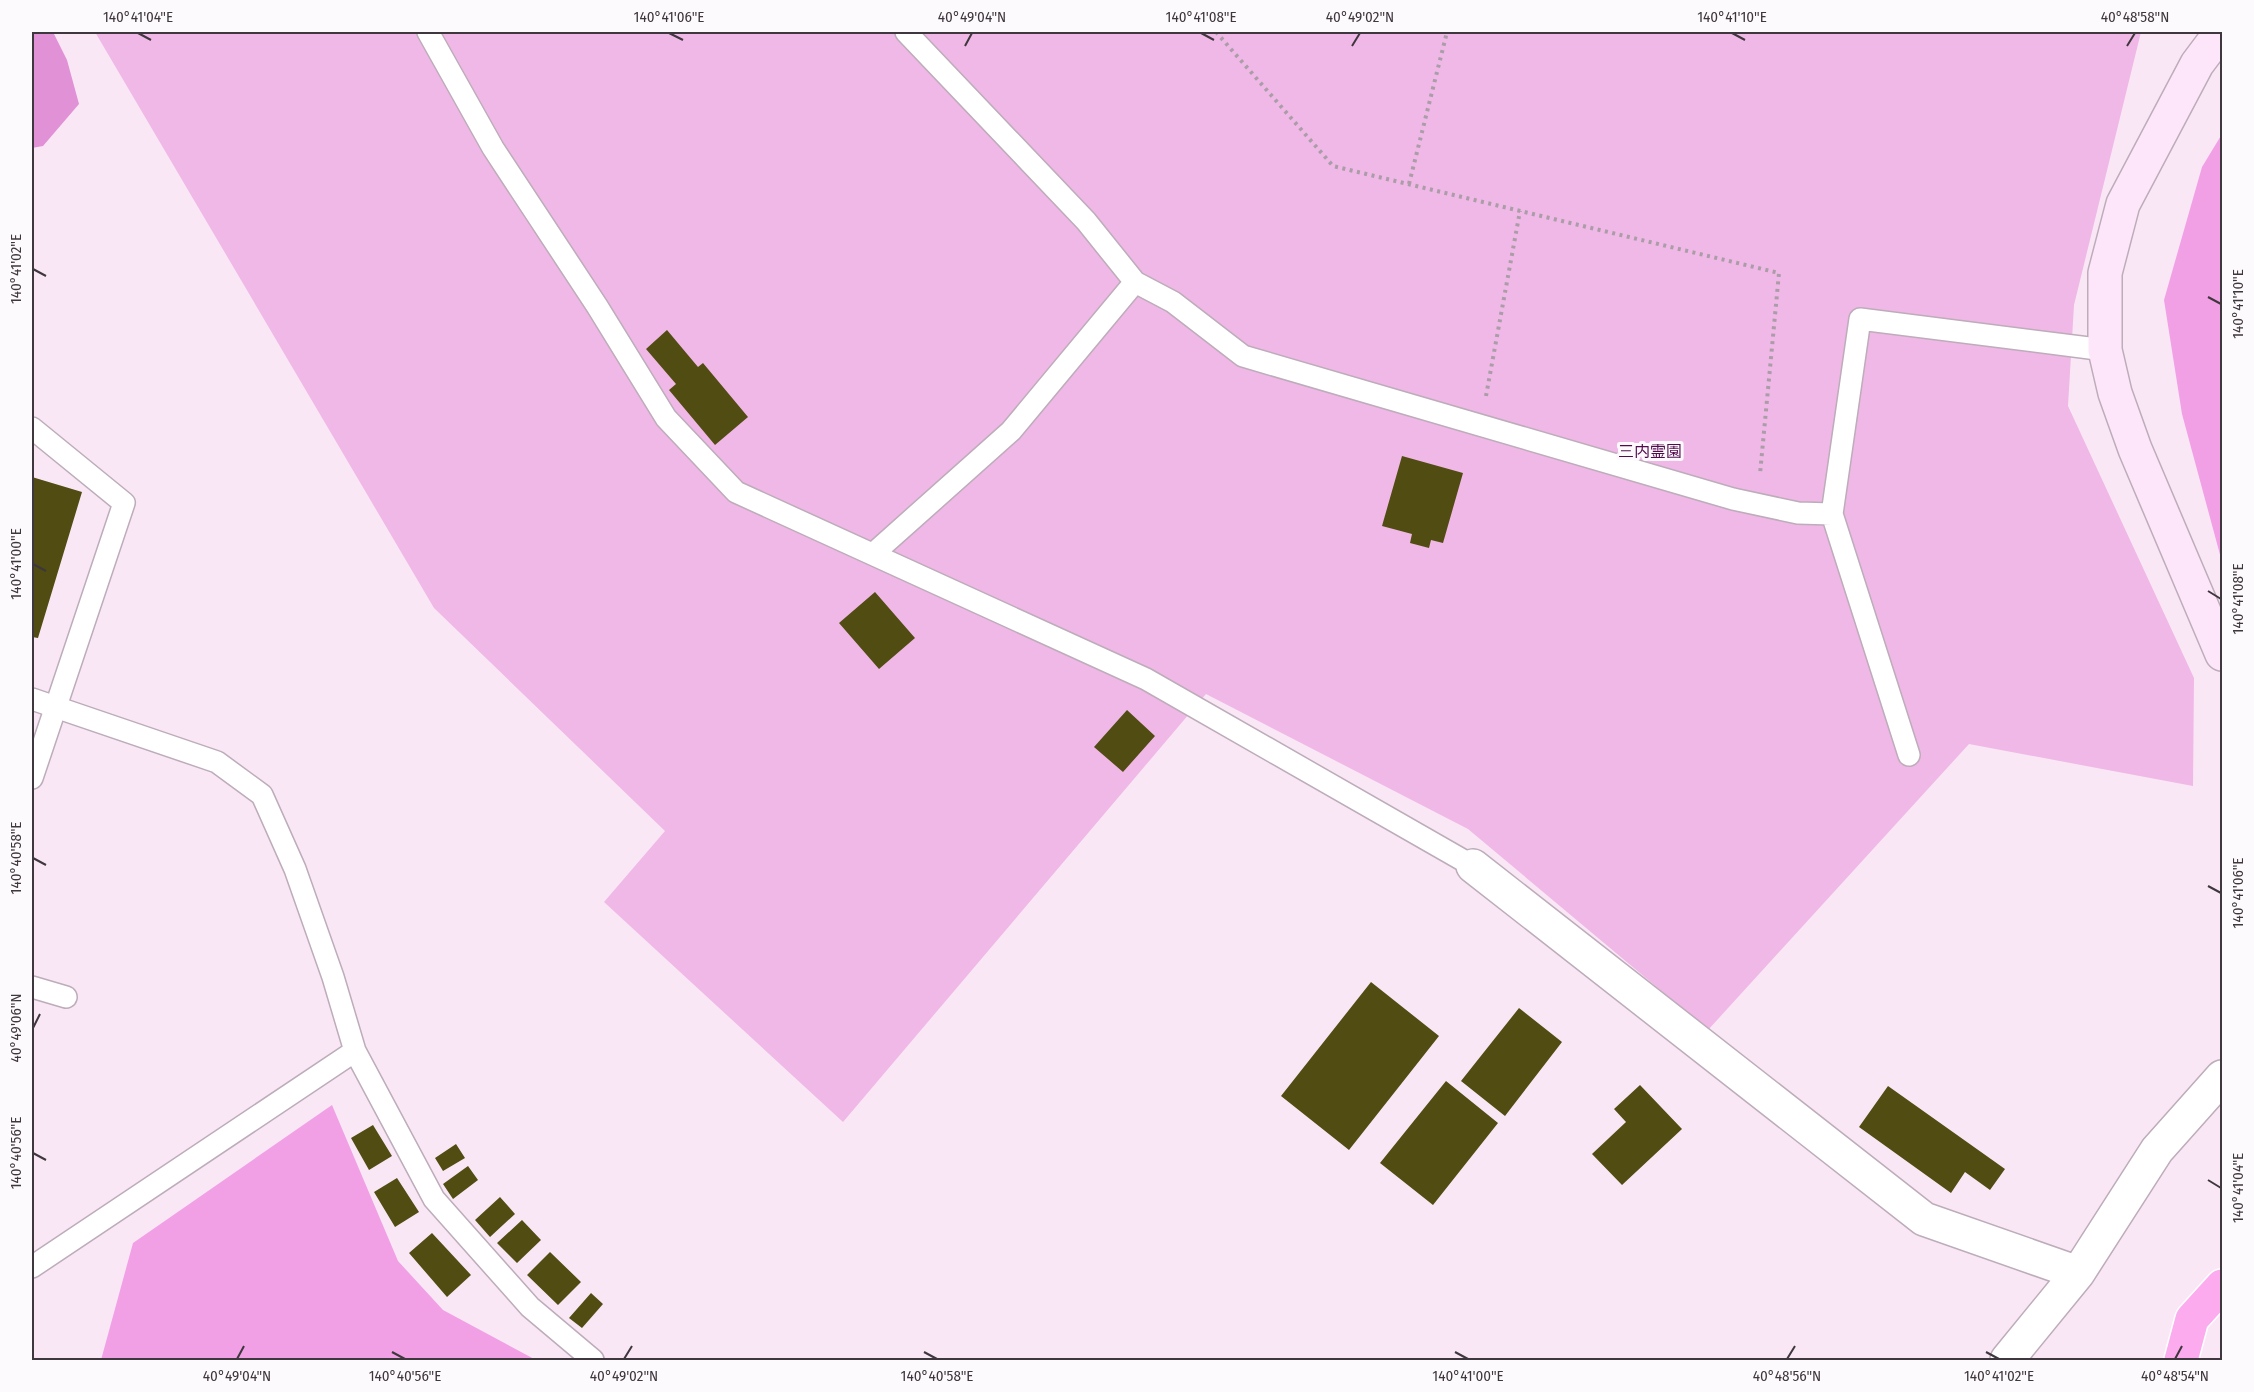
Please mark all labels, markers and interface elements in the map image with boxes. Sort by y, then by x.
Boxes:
text: 140°41'04"E [103,8,173,26]
text: 140°41'06"E [634,8,704,26]
text: 40°49'04"N [938,8,1006,26]
text: 140°41'08"E [1166,8,1236,26]
text: 40°49'02"N [1326,8,1394,26]
text: 140°41'10"E [1697,8,1767,26]
text: 40°48'58"N [2101,8,2169,26]
text: 140°41'02"E [7,234,25,304]
text: 140°41'10"E [2229,269,2247,339]
park label: 三内霊園 [1618,442,1682,461]
text: 140°41'00"E [7,528,25,600]
text: 140°41'08"E [2229,564,2247,634]
text: 140°40'58"E [7,822,25,894]
text: 140°41'06"E [2229,858,2247,928]
text: 40°49'06"N [7,993,25,1063]
text: 140°40'56"E [7,1117,25,1189]
text: 140°41'04"E [2229,1153,2247,1223]
text: 40°49'04"N [203,1367,271,1385]
text: 140°40'56"E [369,1367,441,1385]
text: 40°49'02"N [590,1367,658,1385]
text: 140°40'58"E [901,1367,973,1385]
text: 140°41'00"E [1432,1367,1504,1385]
text: 40°48'56"N [1753,1367,1821,1385]
text: 140°41'02"E [1964,1367,2034,1385]
text: 40°48'54"N [2141,1367,2209,1385]

